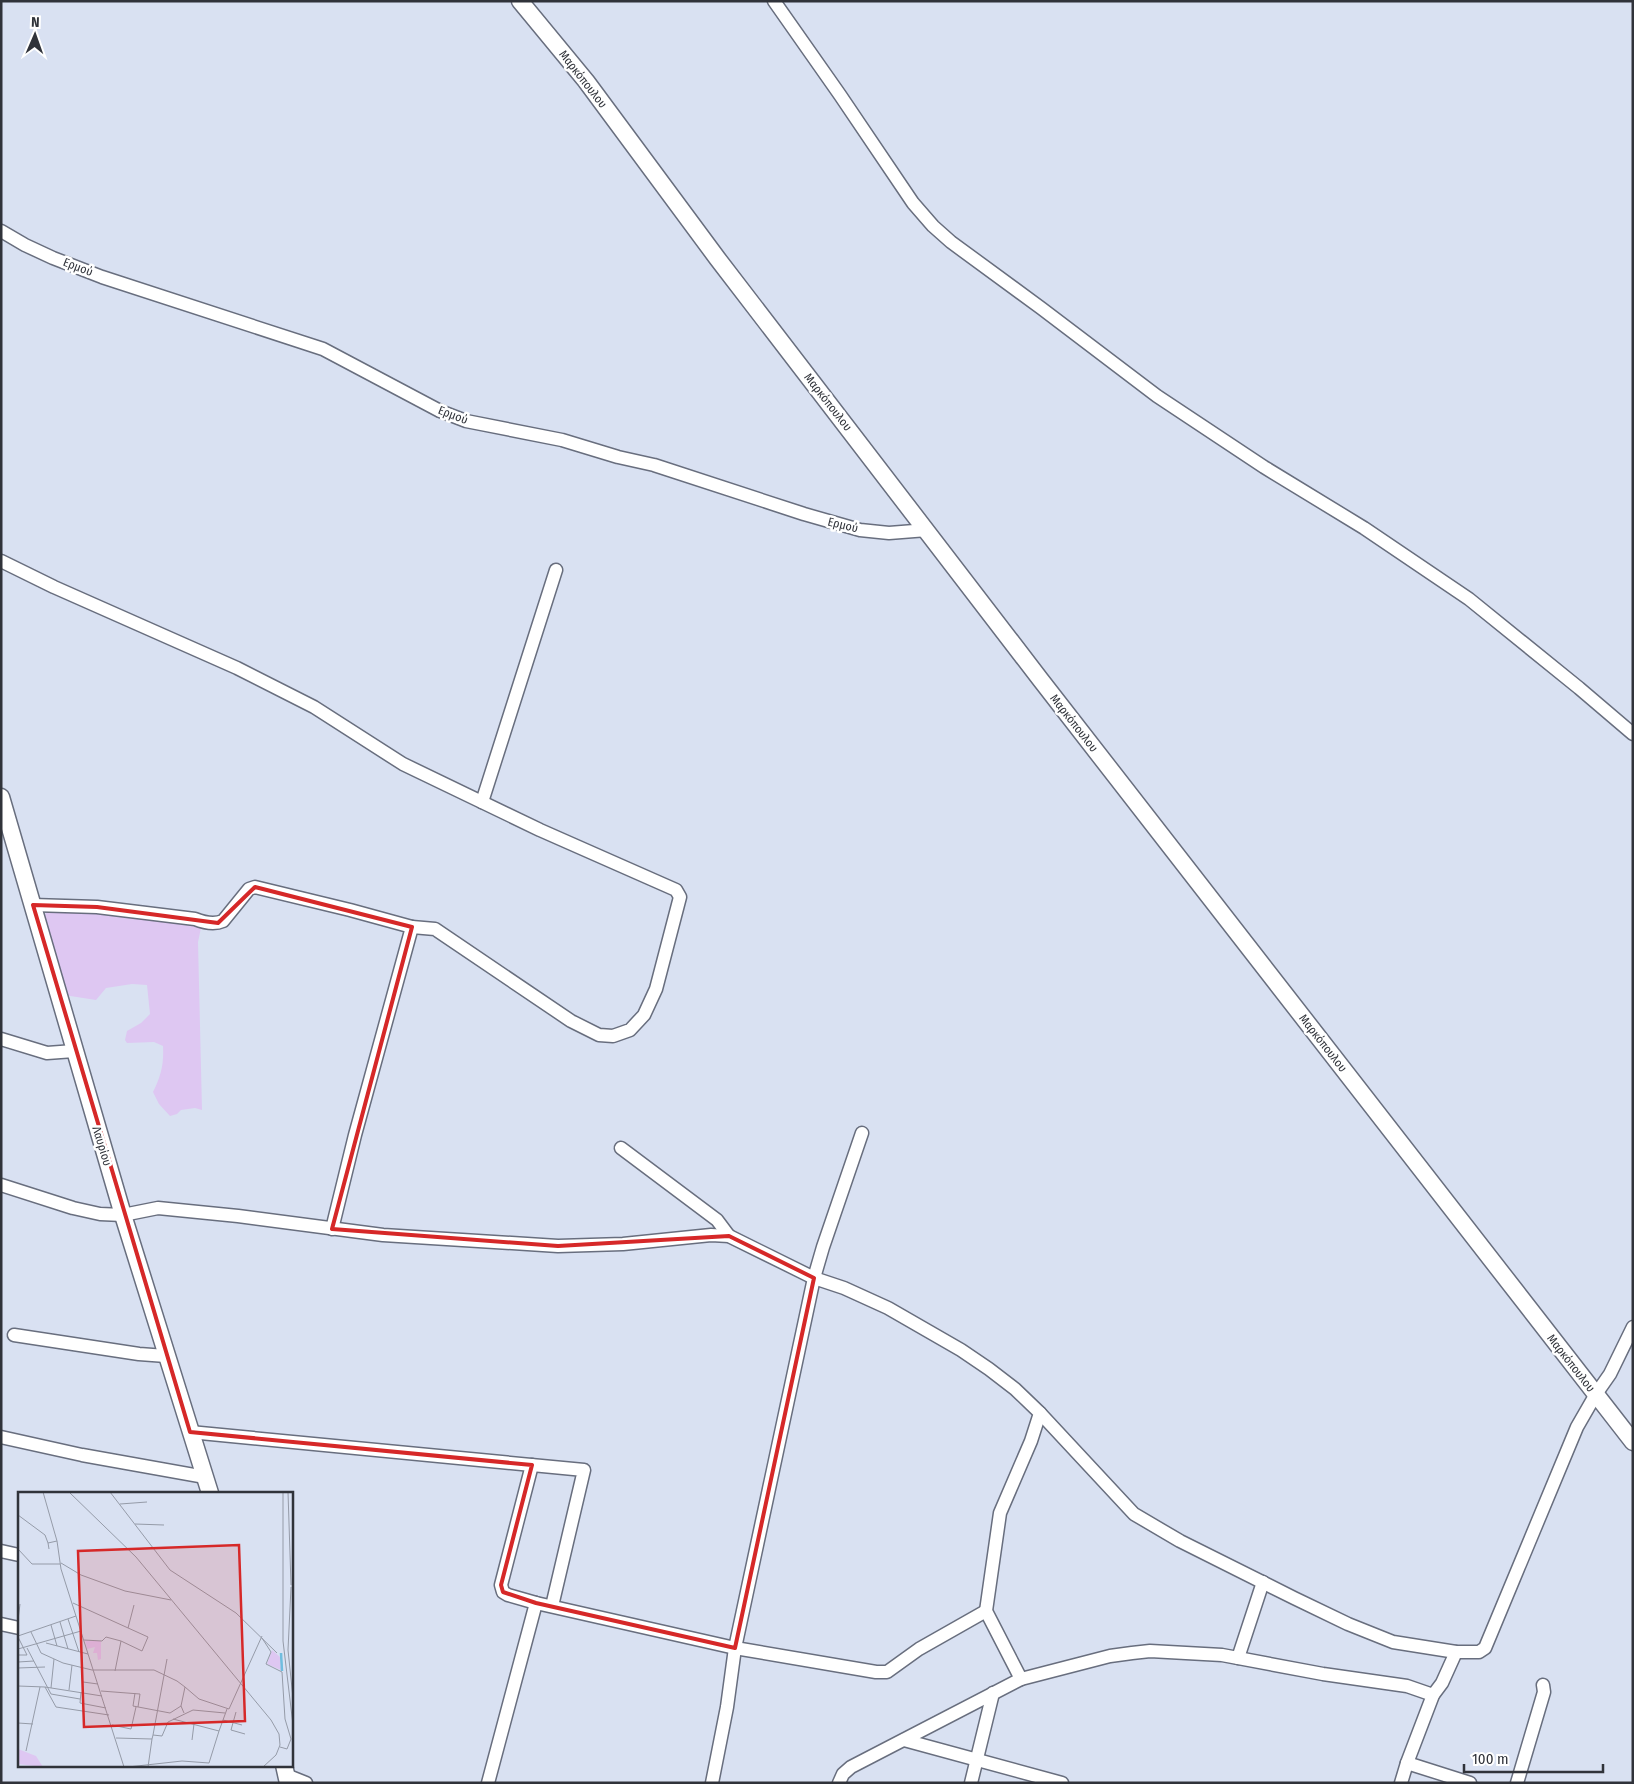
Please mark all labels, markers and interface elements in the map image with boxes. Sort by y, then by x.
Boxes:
north arrow [10,10,60,60]
text: N [31,14,40,31]
street label: Μαρκόπουλου [556,47,610,111]
street label: Ερμού [61,255,95,279]
street label: Μαρκόπουλου [801,370,855,434]
street label: Ερμού [436,403,470,427]
street label: Ερμού [826,514,860,536]
street label: Μαρκόπουλου [1047,691,1101,755]
street label: Μαρκόπουλου [1296,1011,1350,1075]
street label: Λαυρίου [89,1125,115,1167]
street label: Μαρκόπουλου [1544,1331,1598,1395]
inset map [18,1492,292,1766]
scale bar [1464,1742,1603,1774]
text: 100 m [1472,1750,1509,1768]

